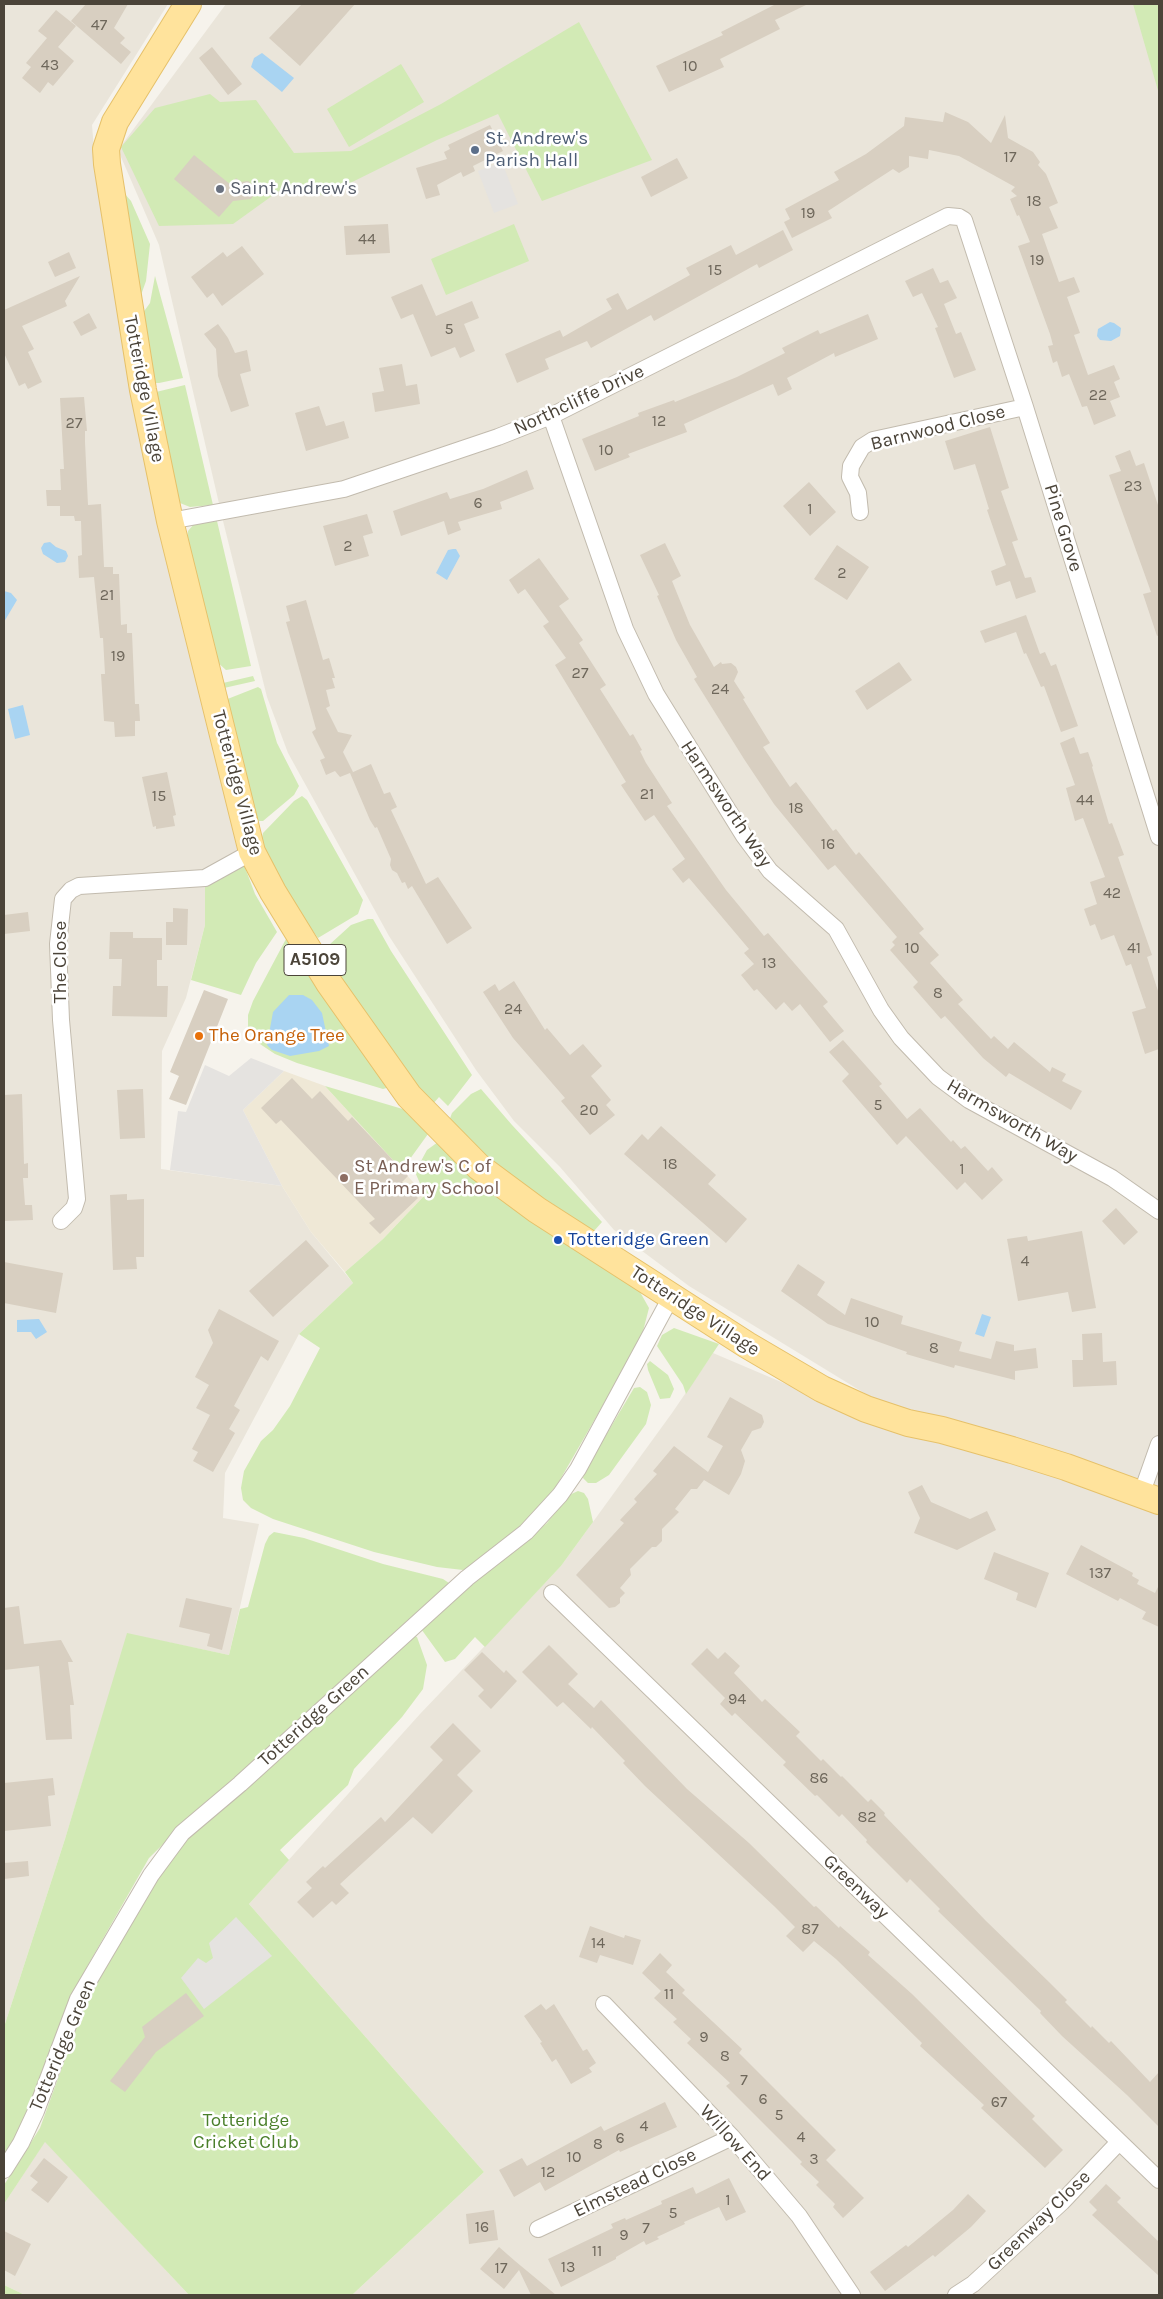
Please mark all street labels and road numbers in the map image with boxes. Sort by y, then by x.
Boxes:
street label: Totteridge Village [119,314,169,464]
street label: Northcliffe Drive [510,360,648,440]
street label: Barnwood Close [868,400,1008,456]
street label: Pine Grove [1039,481,1087,575]
street label: Totteridge Village [207,708,267,858]
street label: Harmsworth Way [675,736,777,872]
street label: The Close [50,921,72,1003]
road number: A5109 [284,944,346,976]
street label: Harmsworth Way [942,1074,1082,1168]
street label: Totteridge Village [626,1261,764,1361]
street label: Totteridge Green [254,1660,374,1772]
street label: Greenway [818,1850,894,1924]
street label: Totteridge Green [25,1976,101,2114]
street label: Willow End [695,2100,775,2186]
street label: Elmstead Close [570,2143,700,2223]
street label: Greenway Close [983,2166,1095,2276]

